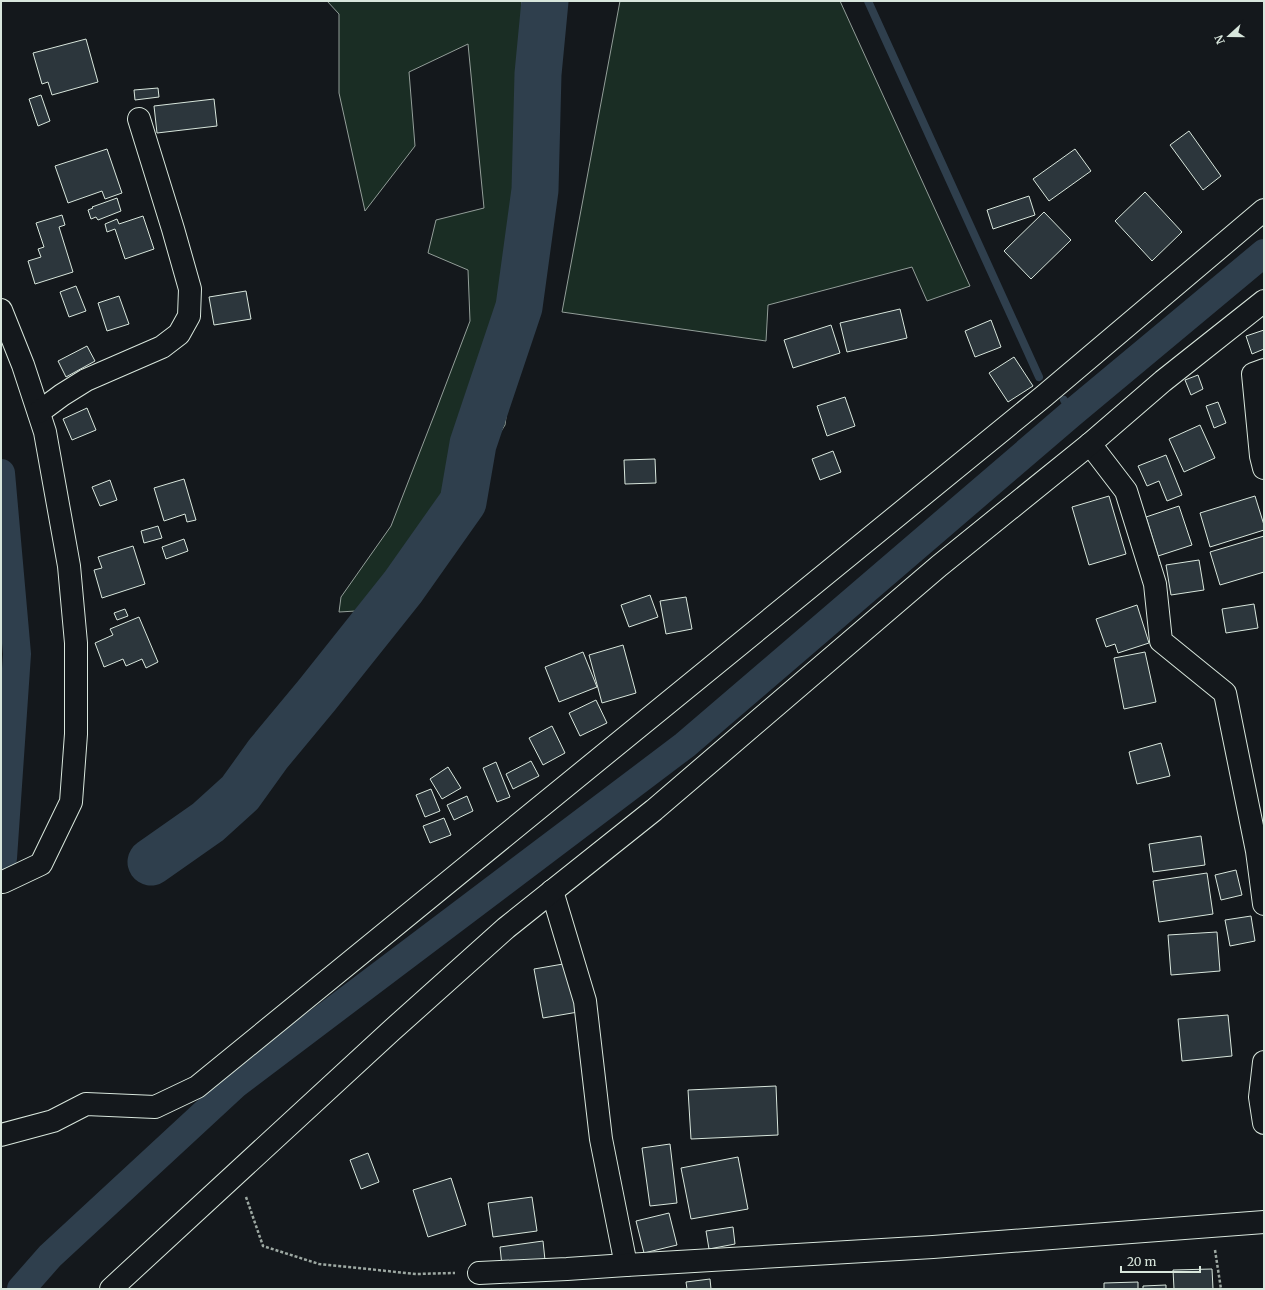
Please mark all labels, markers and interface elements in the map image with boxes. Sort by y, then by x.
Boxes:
north arrow [1209,16,1249,56]
text: N [1211,33,1228,46]
scale bar [1121,1248,1200,1274]
text: 20 m [1127,1254,1156,1269]

